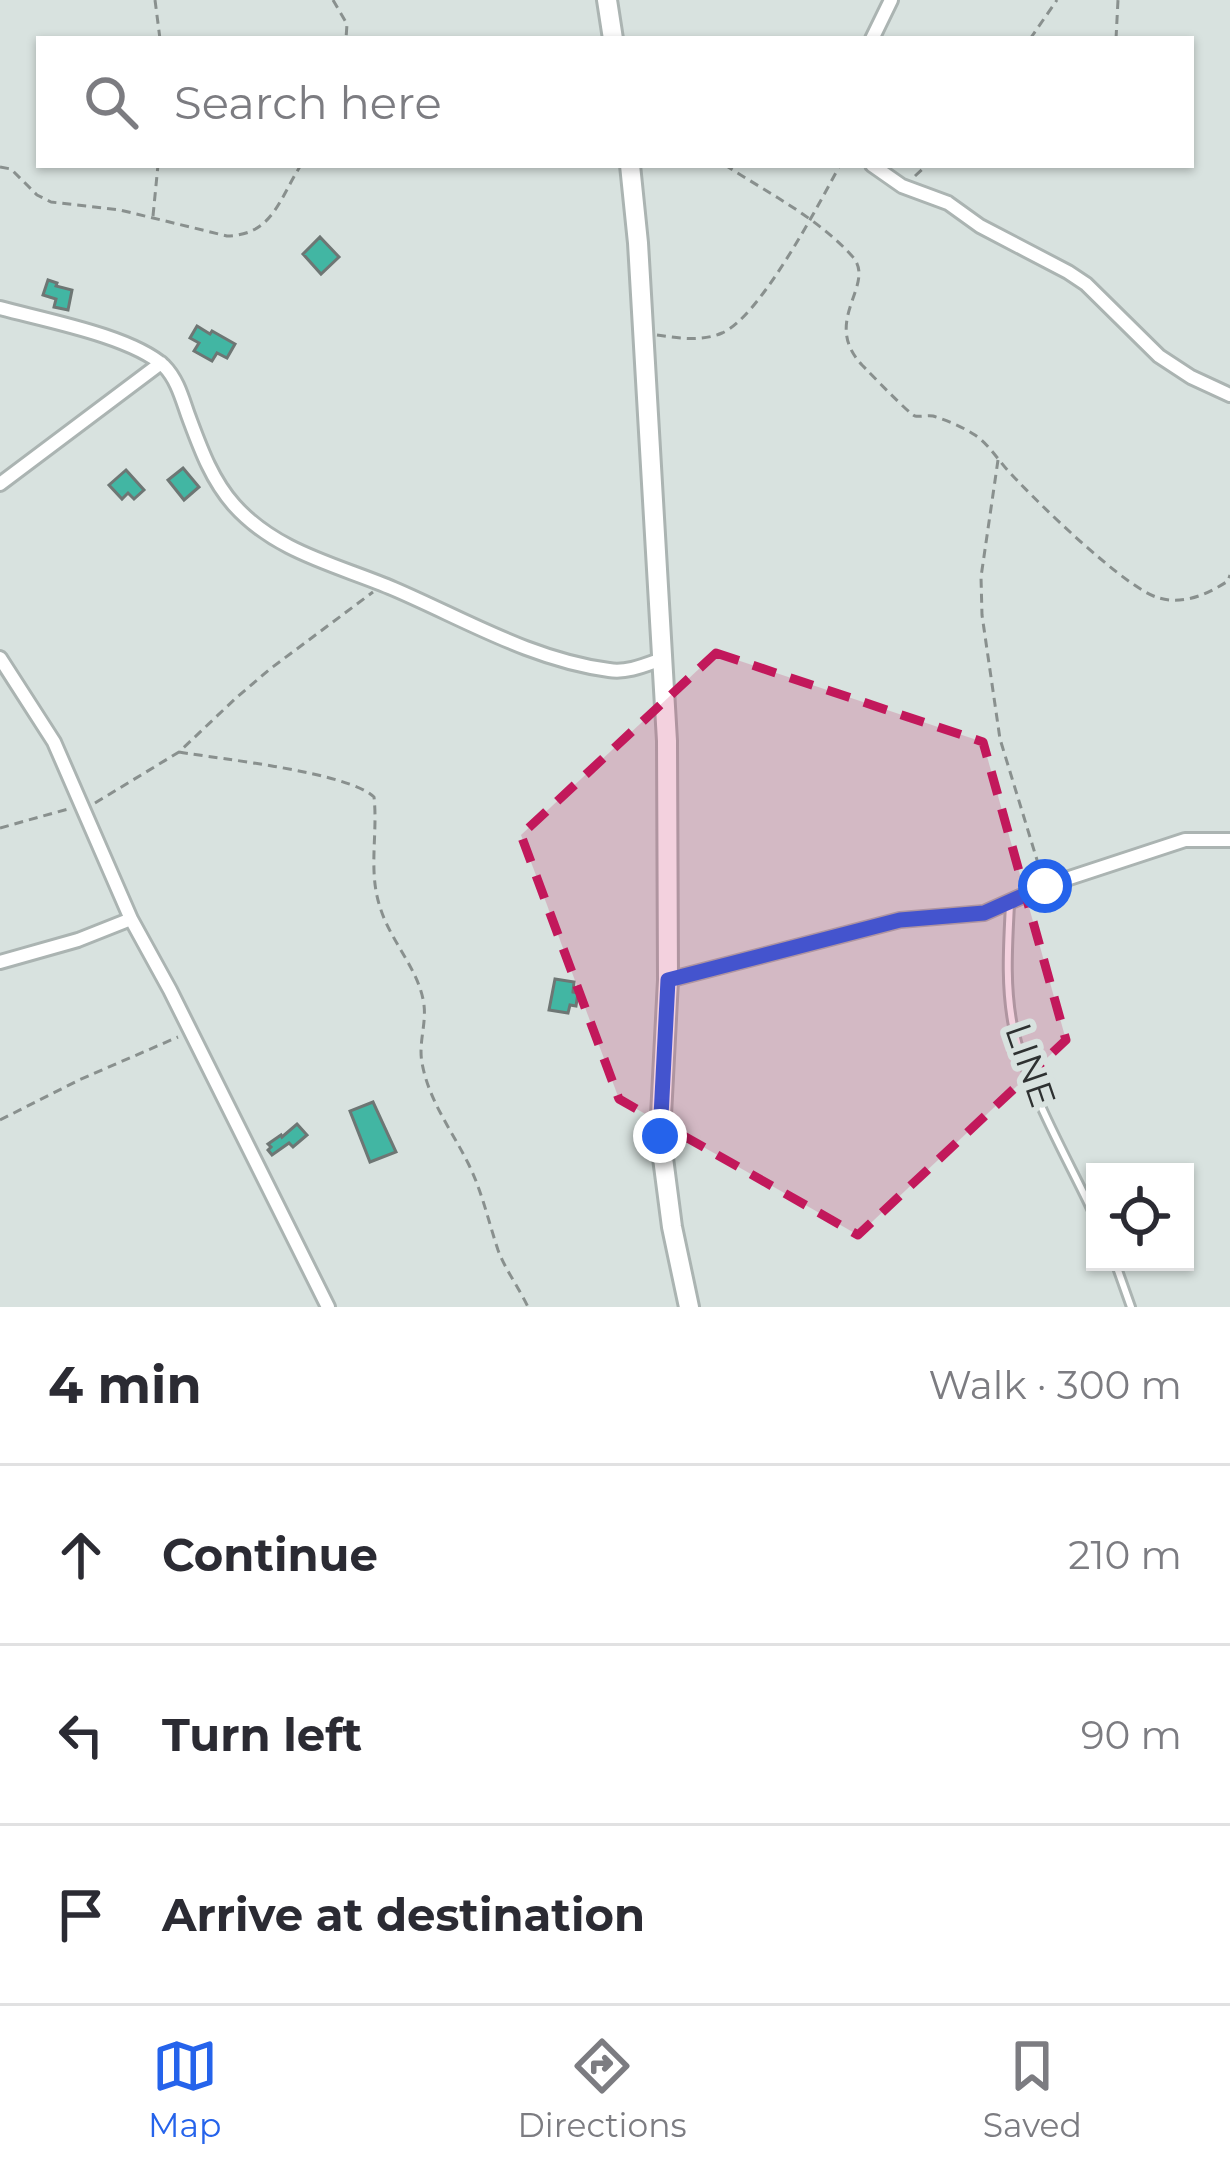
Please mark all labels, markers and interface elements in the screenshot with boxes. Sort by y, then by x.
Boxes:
search box [36,36,1194,168]
icon: search [78,69,144,135]
text: Search here [174,75,442,130]
route start [1018,859,1072,913]
street label: LINE [996,1017,1066,1113]
route end [633,1109,687,1163]
map controls [1086,1163,1194,1271]
button: locate [1086,1163,1194,1271]
text: 4 min [48,1354,202,1416]
text: Walk · 300 m [928,1361,1182,1409]
icon: ahead [48,1522,114,1588]
text: Continue [162,1527,378,1582]
text: 210 m [1068,1531,1182,1579]
icon: left [48,1702,114,1768]
text: Turn left [162,1707,362,1762]
text: 90 m [1081,1711,1182,1759]
icon: arrive [48,1882,114,1948]
text: Arrive at destination [162,1887,645,1942]
tab: Map [148,2033,221,2145]
tab: Directions [518,2033,687,2145]
tab: Saved [983,2033,1082,2145]

